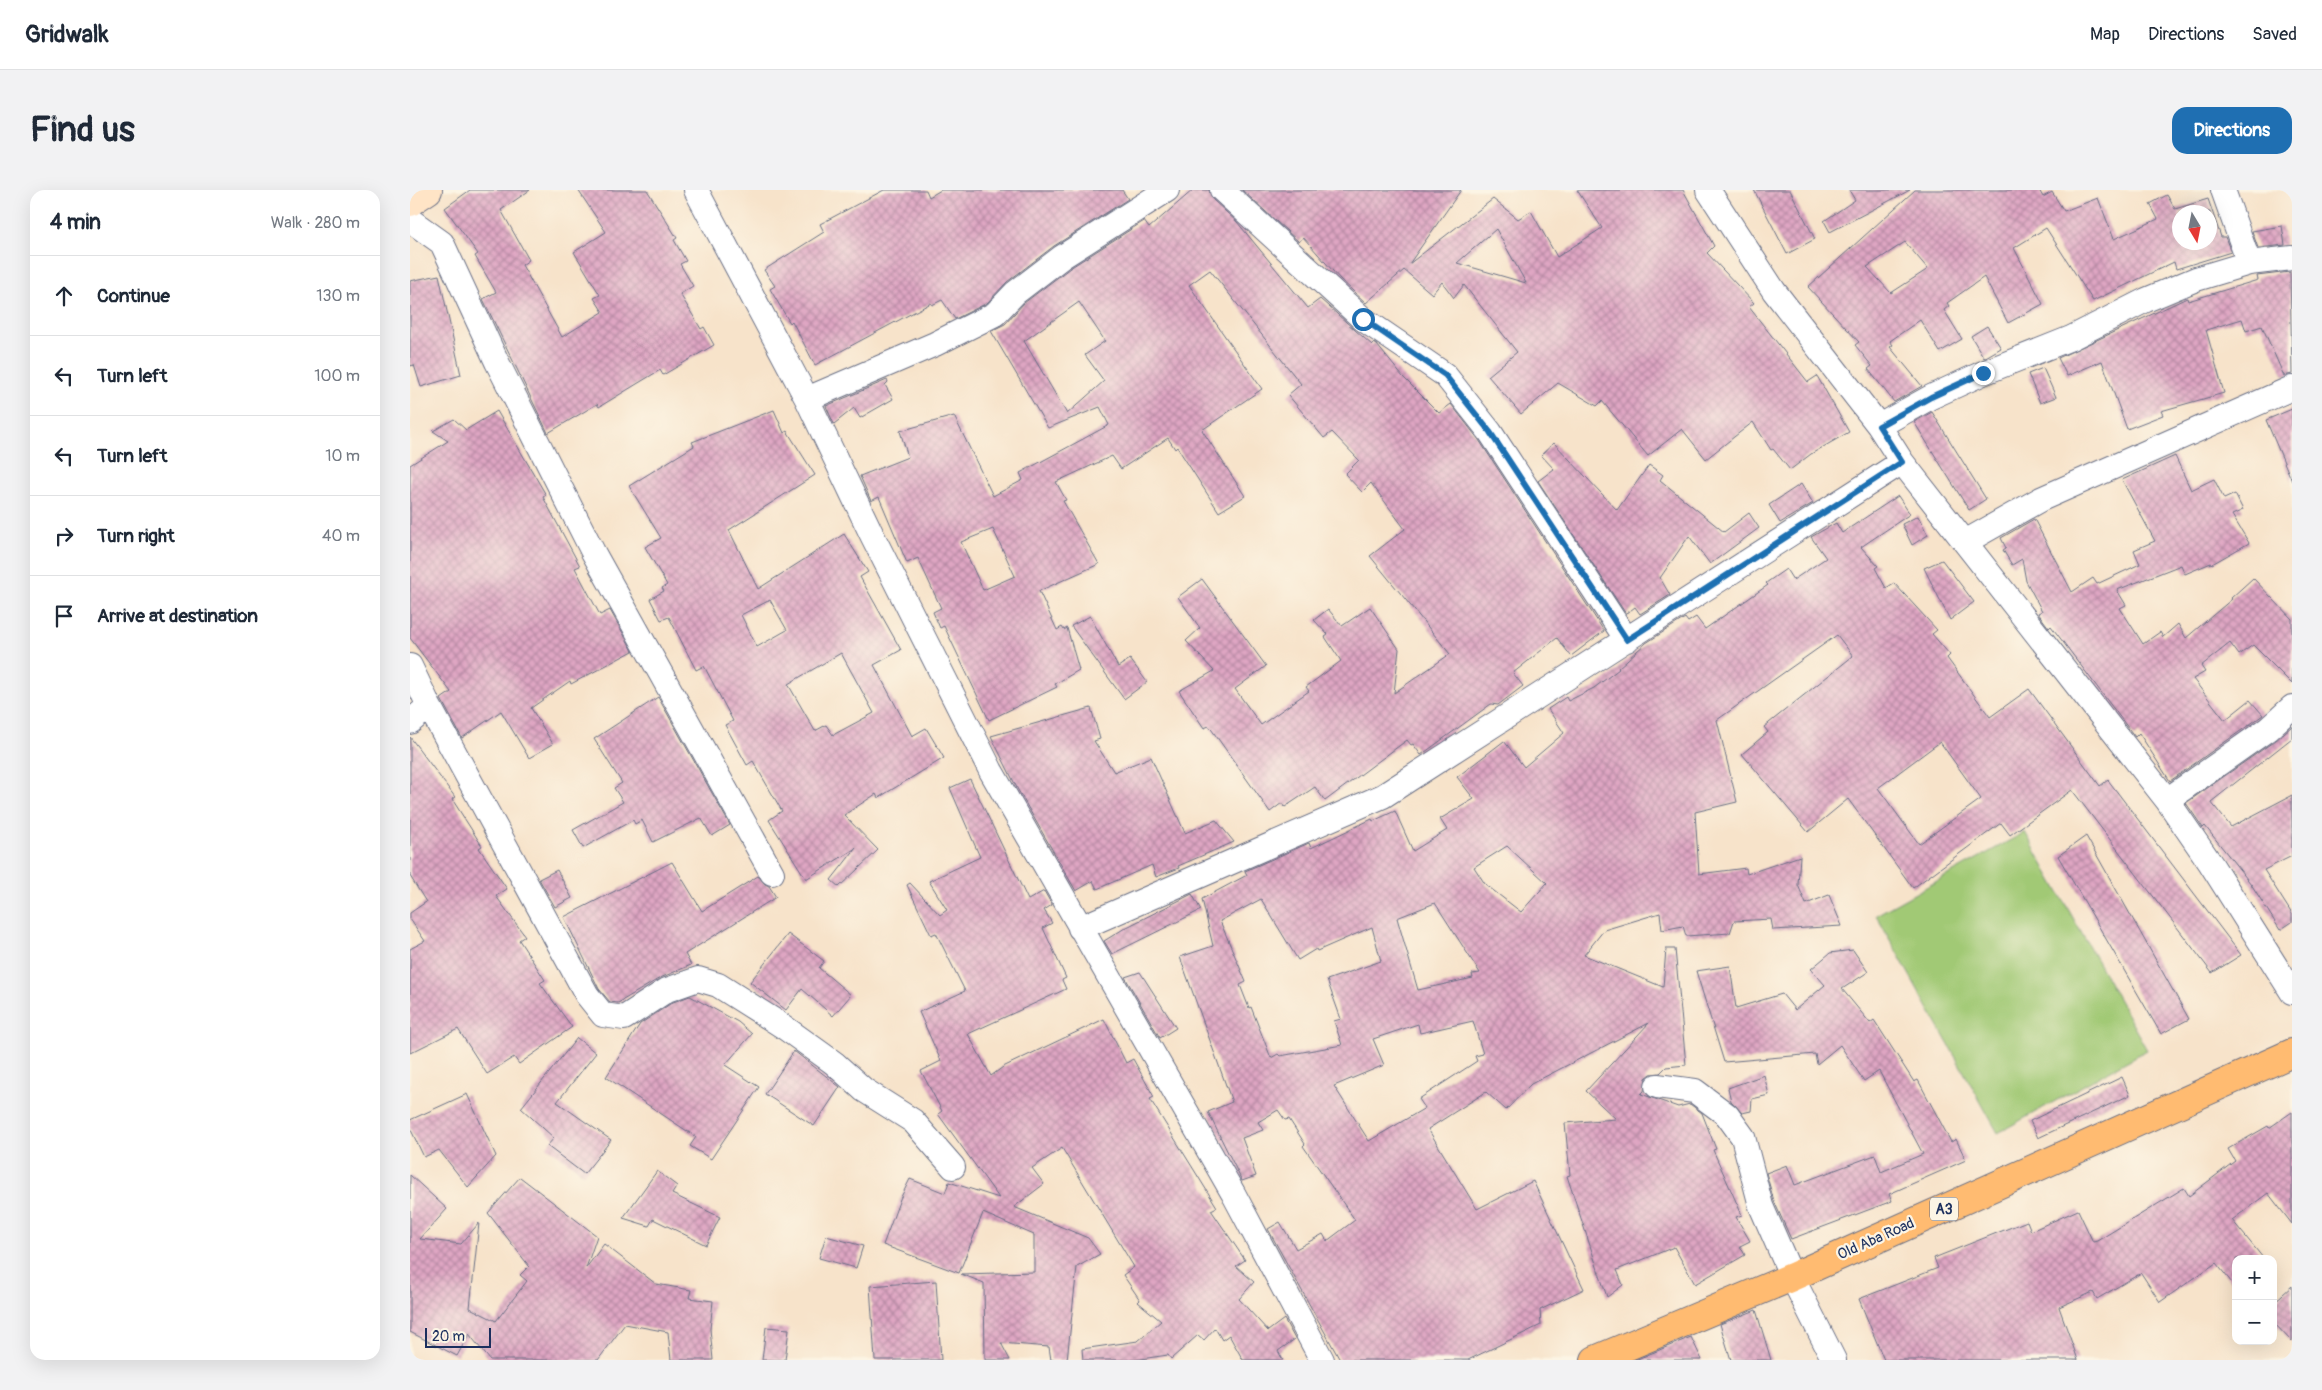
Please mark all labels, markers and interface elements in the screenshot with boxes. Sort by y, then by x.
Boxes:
text: Gridwalk [25,20,109,49]
text: Map [2090,23,2120,46]
text: Directions [2148,23,2224,46]
text: Saved [2252,23,2297,46]
button: Directions [2172,107,2292,154]
text: Find us [30,108,135,152]
north arrow [2172,205,2217,250]
text: 4 min [50,209,101,236]
text: Walk · 280 m [271,213,360,233]
icon: ahead [50,282,78,310]
text: Continue [97,284,170,308]
text: 130 m [316,286,360,306]
route start [1352,308,1375,331]
icon: left [50,362,78,390]
route end [1972,362,1995,385]
text: Turn left [97,364,167,388]
text: 100 m [314,366,360,386]
icon: left [50,442,78,470]
text: Turn left [97,444,167,468]
text: 10 m [325,446,360,466]
icon: right [50,522,78,550]
text: Turn right [97,524,175,548]
text: 40 m [322,526,360,546]
icon: arrive [50,602,78,630]
text: Arrive at destination [97,604,258,628]
road number: A3 [1930,1198,1958,1220]
street label: Old Aba Road [1835,1214,1917,1264]
map controls [2232,1255,2277,1345]
button: + [2232,1255,2277,1300]
button: − [2232,1300,2277,1345]
scale bar [425,1325,491,1348]
text: 20 m [432,1328,465,1345]

